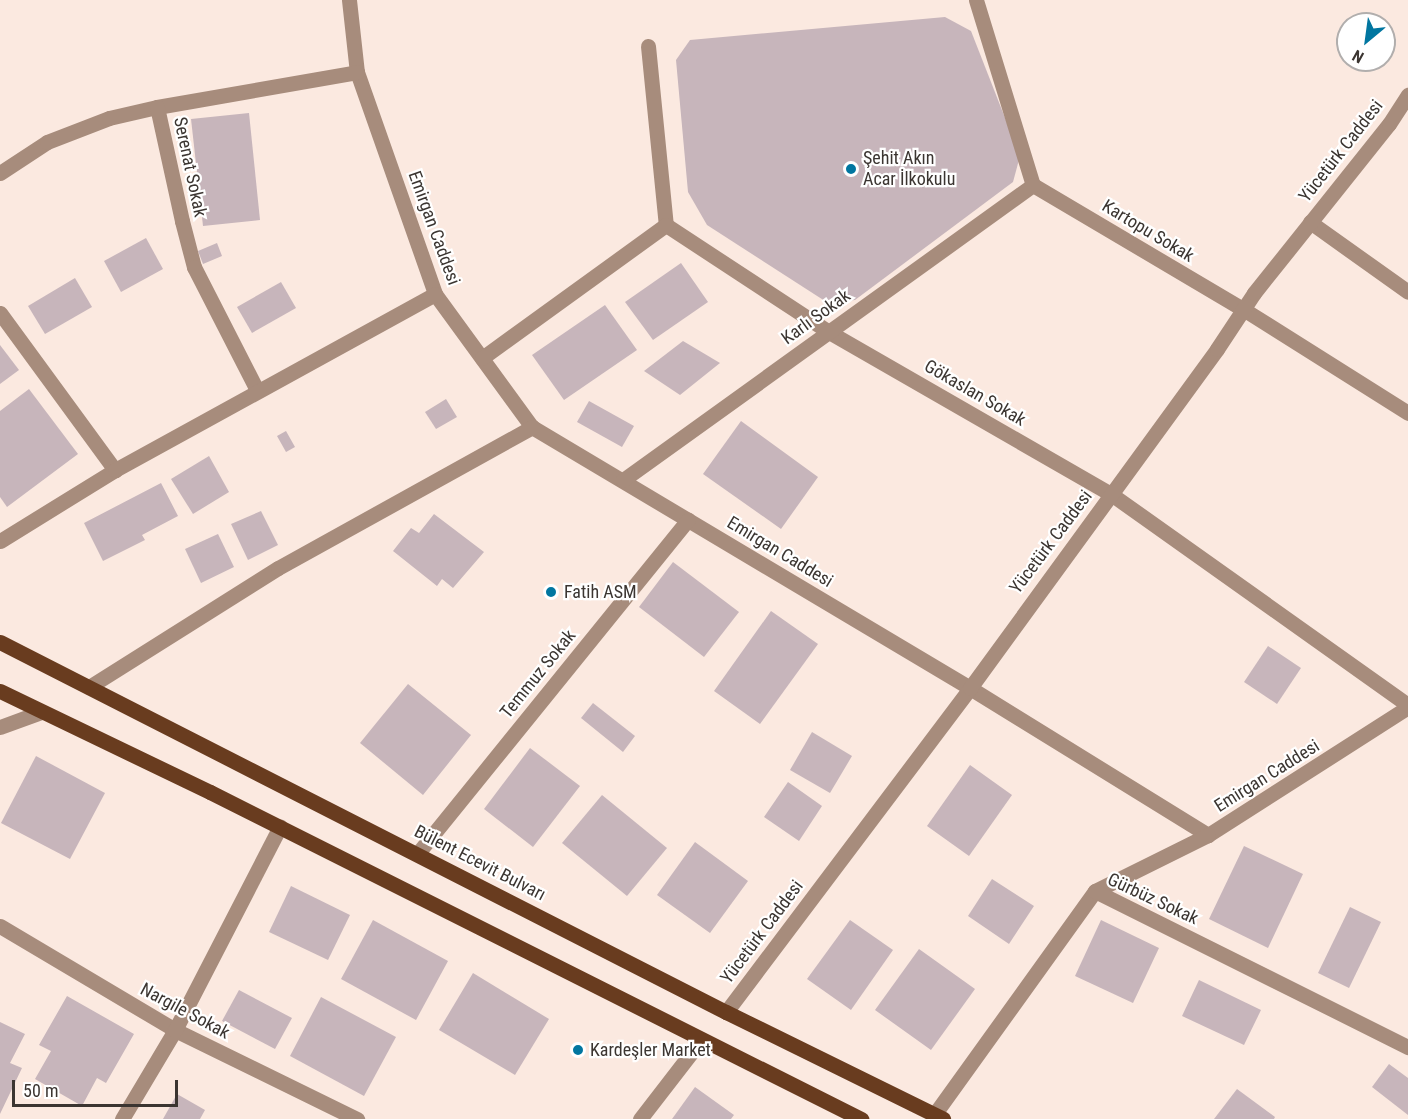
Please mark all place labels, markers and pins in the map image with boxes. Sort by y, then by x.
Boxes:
place label: Şehit Akın Acar İlkokulu [863,148,955,190]
marker: Şehit Akın Acar İlkokulu [844,162,858,176]
place label: Fatih ASM [564,581,637,603]
marker: Fatih ASM [542,583,560,601]
place label: Kardeşler Market [590,1039,711,1061]
marker: Kardeşler Market [571,1043,585,1057]

